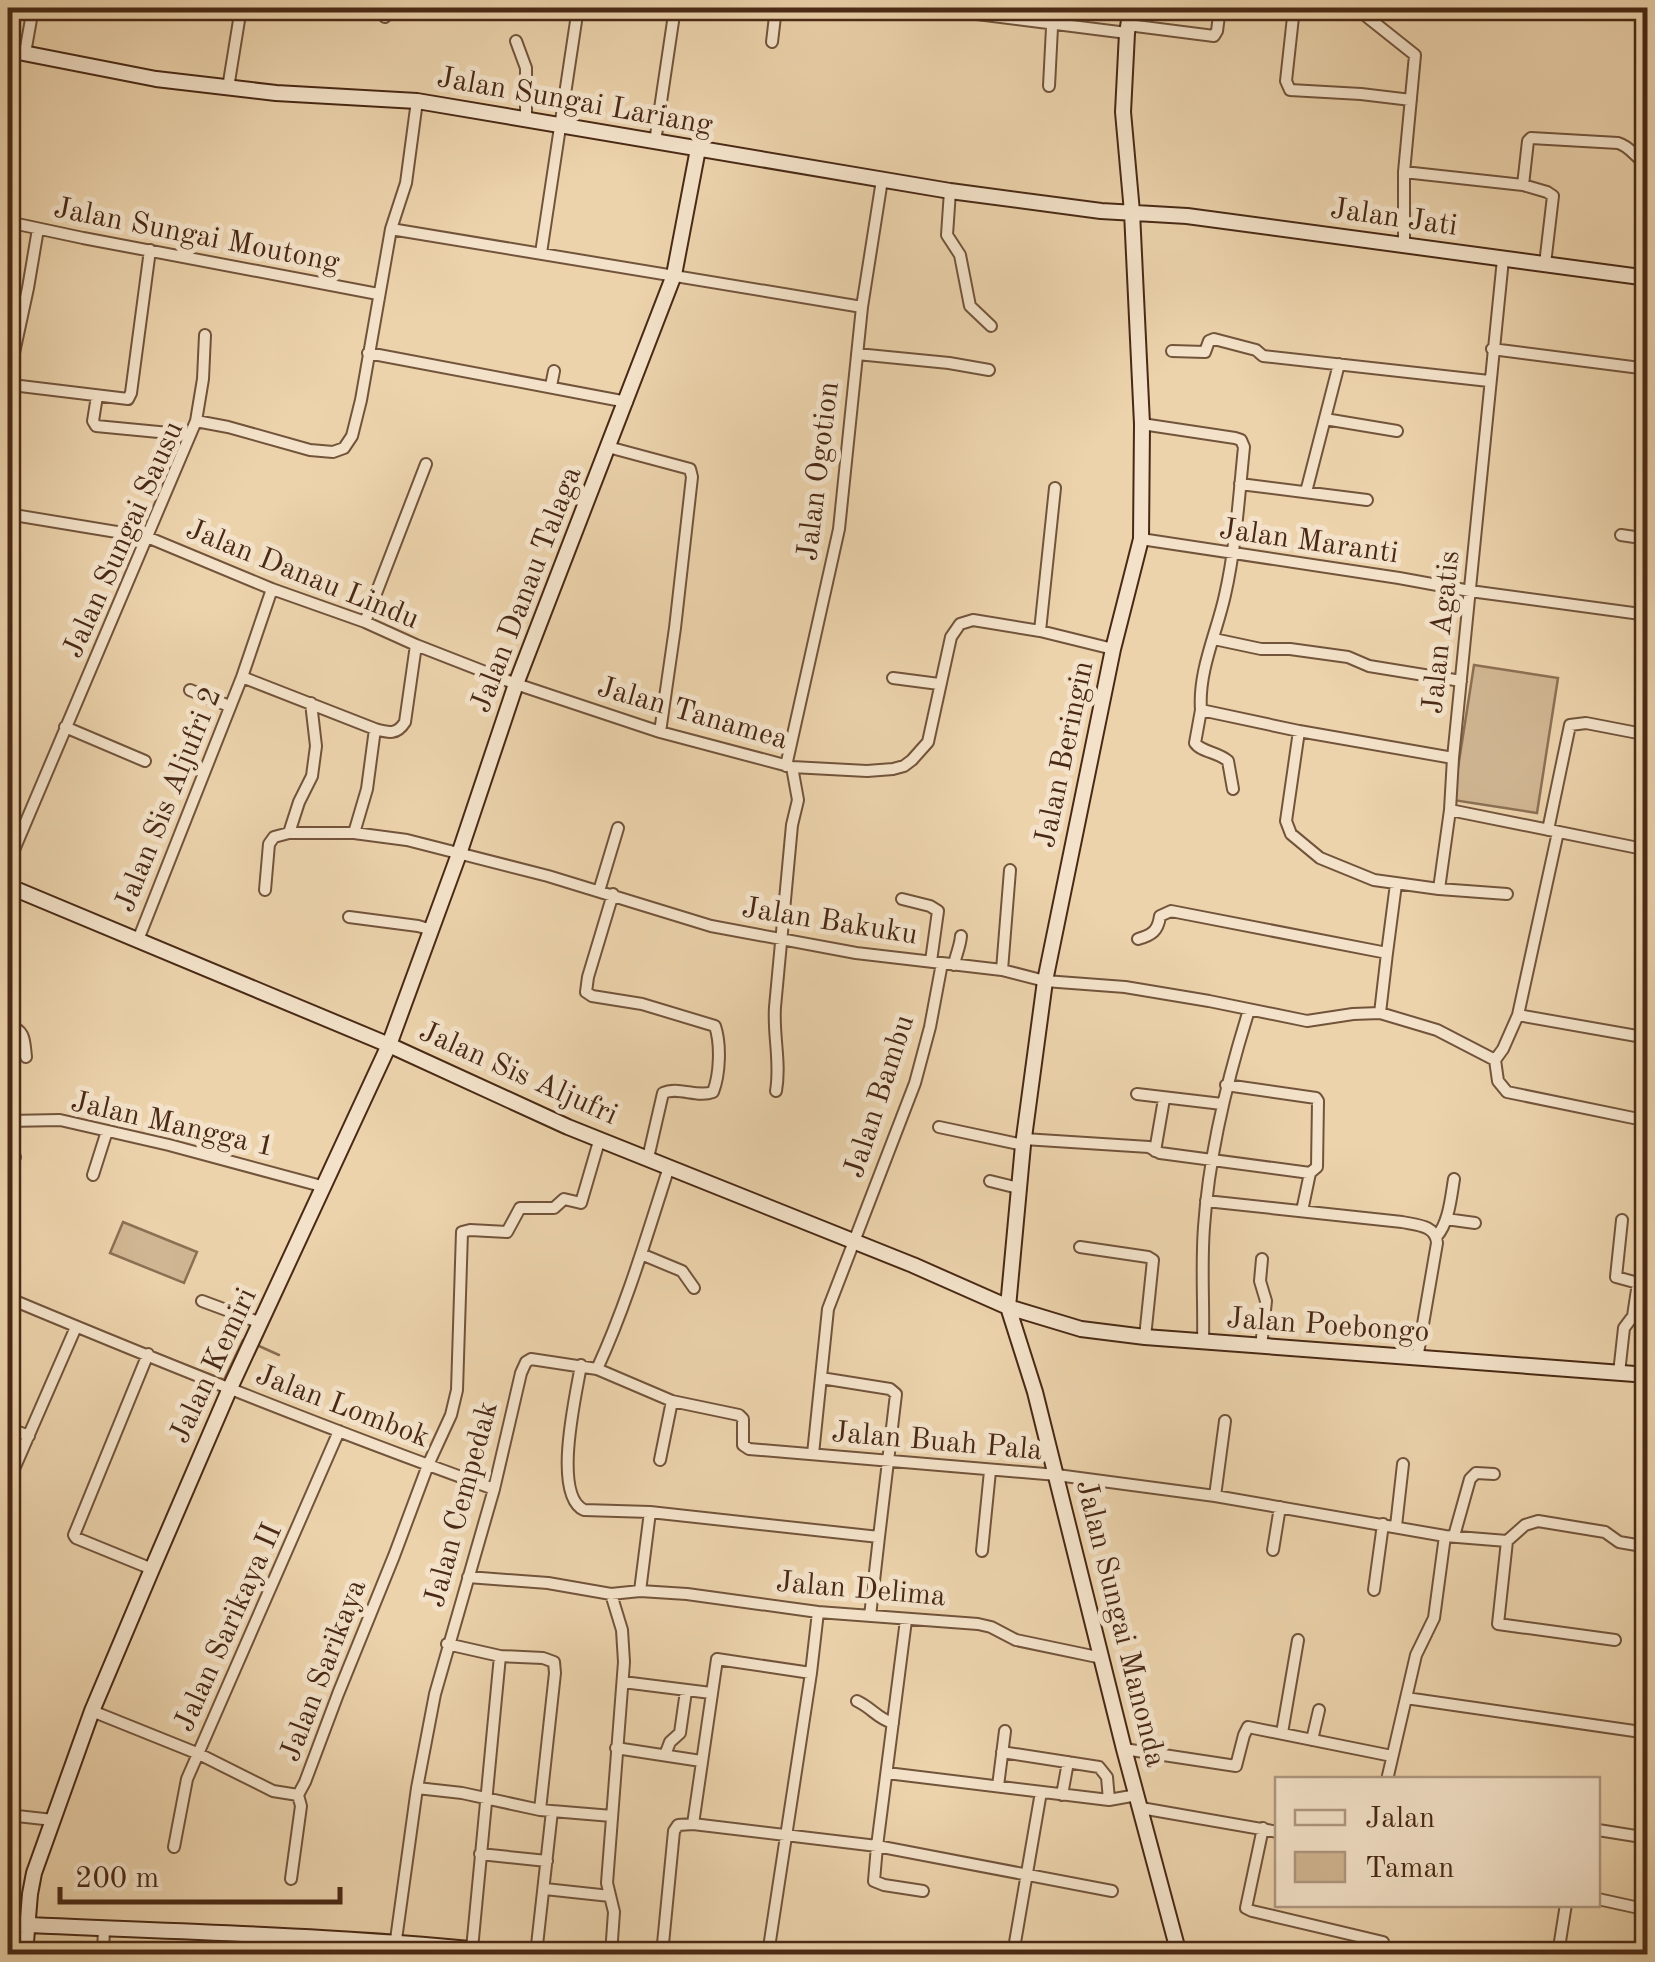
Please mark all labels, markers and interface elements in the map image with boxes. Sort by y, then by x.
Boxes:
street label: Jalan Sungai Lariang [434,63,715,141]
street label: Jalan Sungai Moutong [51,194,342,278]
street label: Jalan Jati [1328,194,1459,242]
street label: Jalan Ogotion [793,380,845,563]
street label: Jalan Sungai Sausu [58,417,189,663]
street label: Jalan Danau Talaga [466,462,588,717]
street label: Jalan Danau Lindu [182,514,423,635]
street label: Jalan Maranti [1217,515,1400,569]
street label: Jalan Agatis [1418,549,1465,715]
street label: Jalan Beringin [1031,658,1099,851]
street label: Jalan Tanamea [594,672,791,755]
street label: Jalan Sis Aljufri 2 [110,683,228,916]
street label: Jalan Bakuku [740,893,920,951]
street label: Jalan Bambu [839,1011,920,1182]
street label: Jalan Sis Aljufri [415,1017,622,1131]
street label: Jalan Mangga 1 [68,1087,277,1163]
street label: Jalan Kemiri [165,1284,263,1448]
street label: Jalan Poebongo [1225,1304,1430,1348]
street label: Jalan Lombok [251,1360,433,1454]
street label: Jalan Cempedak [420,1398,504,1611]
street label: Jalan Buah Pala [830,1418,1044,1466]
street label: Jalan Sungai Manonda [1070,1477,1170,1770]
street label: Jalan Sarikaya II [170,1519,288,1736]
street label: Jalan Delima [775,1568,947,1612]
street label: Jalan Sarikaya [275,1576,372,1766]
legend [1275,1777,1600,1907]
text: Jalan [1365,1804,1435,1834]
scale bar [60,1842,340,1904]
text: Taman [1365,1854,1455,1884]
text: 200 m [75,1864,159,1894]

